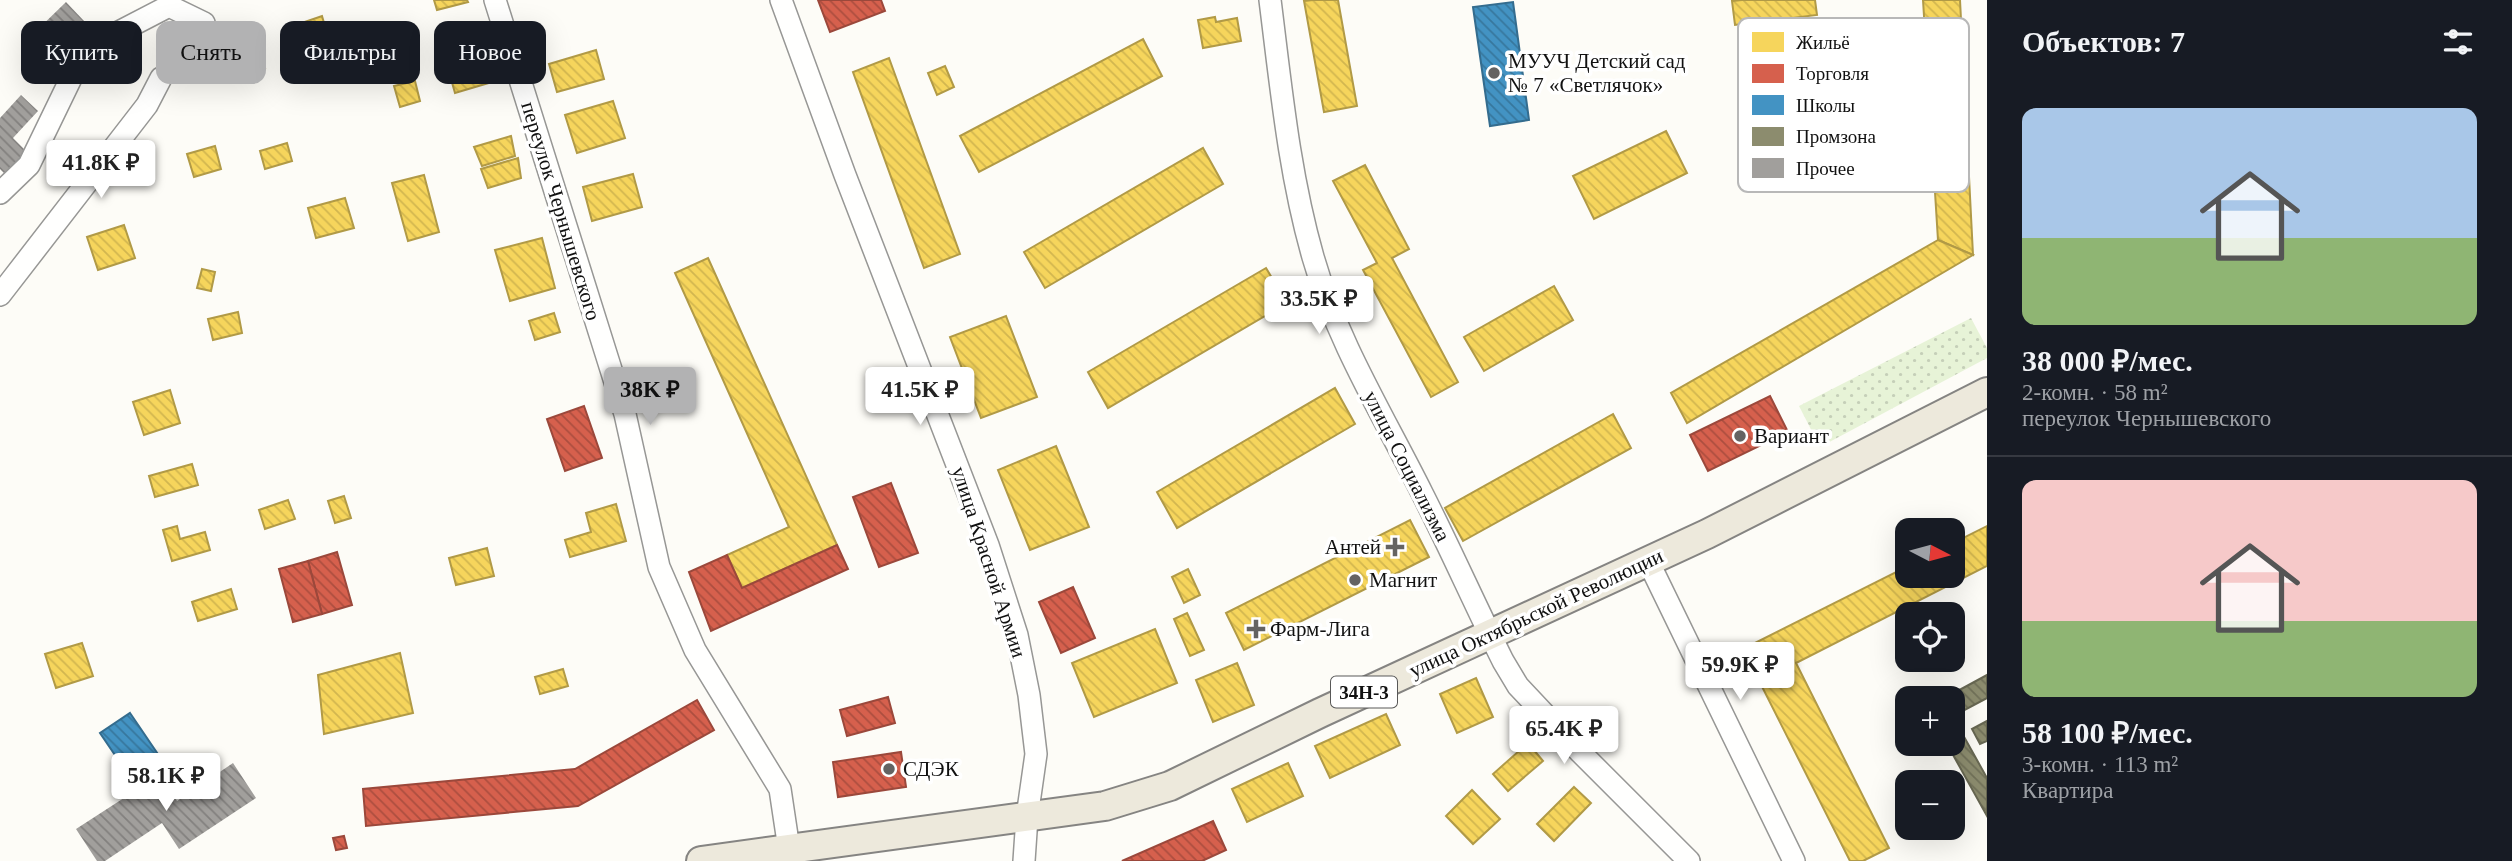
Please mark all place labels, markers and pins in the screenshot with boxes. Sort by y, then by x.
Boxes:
place label: МУУЧ Детский сад № 7 «Светлячок» [1508,49,1686,97]
marker: МУУЧ Детский сад № 7 «Светлячок» [1486,65,1502,81]
pin: 41.8K ₽ [36,140,166,200]
pin: 33.5K ₽ [1254,276,1384,336]
pin: 38K ₽ [601,368,699,427]
pin: 41.5K ₽ [855,368,985,427]
place label: Вариант [1754,424,1829,448]
marker: Вариант [1732,428,1748,444]
place label: Антей [1325,535,1381,559]
marker: Антей [1387,539,1403,555]
place label: Магнит [1369,568,1437,592]
marker: Магнит [1347,572,1363,588]
place label: Фарм-Лига [1270,617,1370,641]
marker: Фарм-Лига [1248,621,1264,637]
pin: 59.9K ₽ [1675,642,1805,702]
pin: 65.4K ₽ [1499,706,1629,766]
pin: 58.1K ₽ [101,754,231,813]
place label: СДЭК [903,757,960,781]
marker: СДЭК [881,761,897,777]

